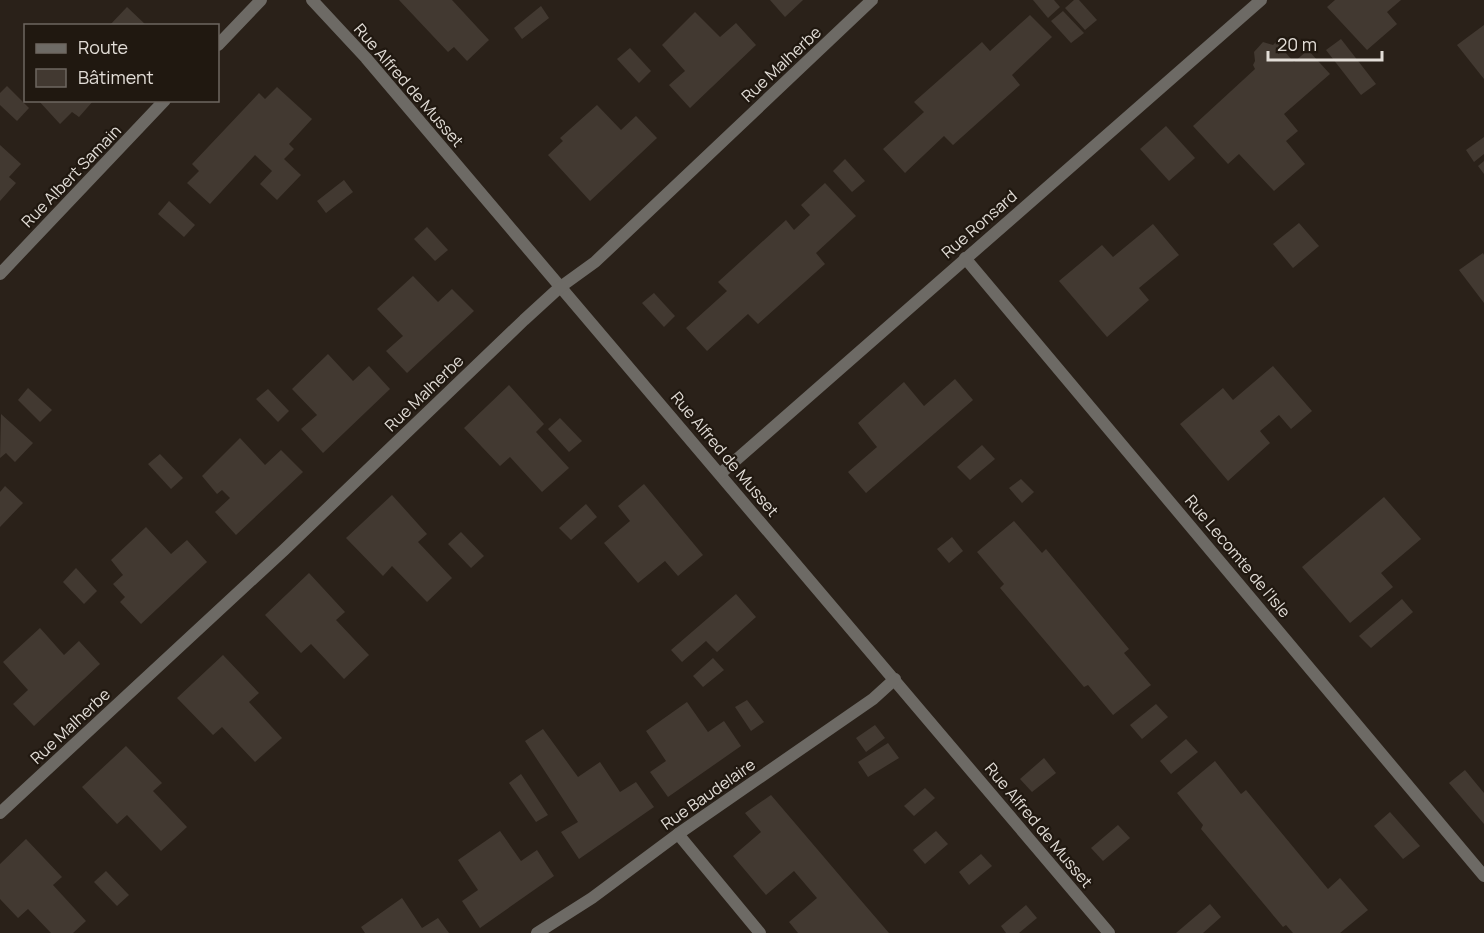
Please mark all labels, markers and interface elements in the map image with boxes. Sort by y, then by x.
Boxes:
street label: Rue Alfred de Musset [349,19,469,151]
street label: Rue Malherbe [736,21,826,107]
legend [24,24,219,102]
scale bar [1268,24,1382,62]
text: 20 m [1277,32,1317,56]
text: Route [78,35,128,59]
text: Bâtiment [78,65,154,89]
street label: Rue Albert Samain [16,120,126,232]
street label: Rue Ronsard [936,185,1022,263]
street label: Rue Malherbe [380,350,468,436]
street label: Rue Alfred de Musset [666,387,784,521]
street label: Rue Lecomte de l'Isle [1180,490,1296,622]
street label: Rue Malherbe [25,683,115,769]
street label: Rue Baudelaire [656,753,760,835]
street label: Rue Alfred de Musset [980,758,1098,892]

